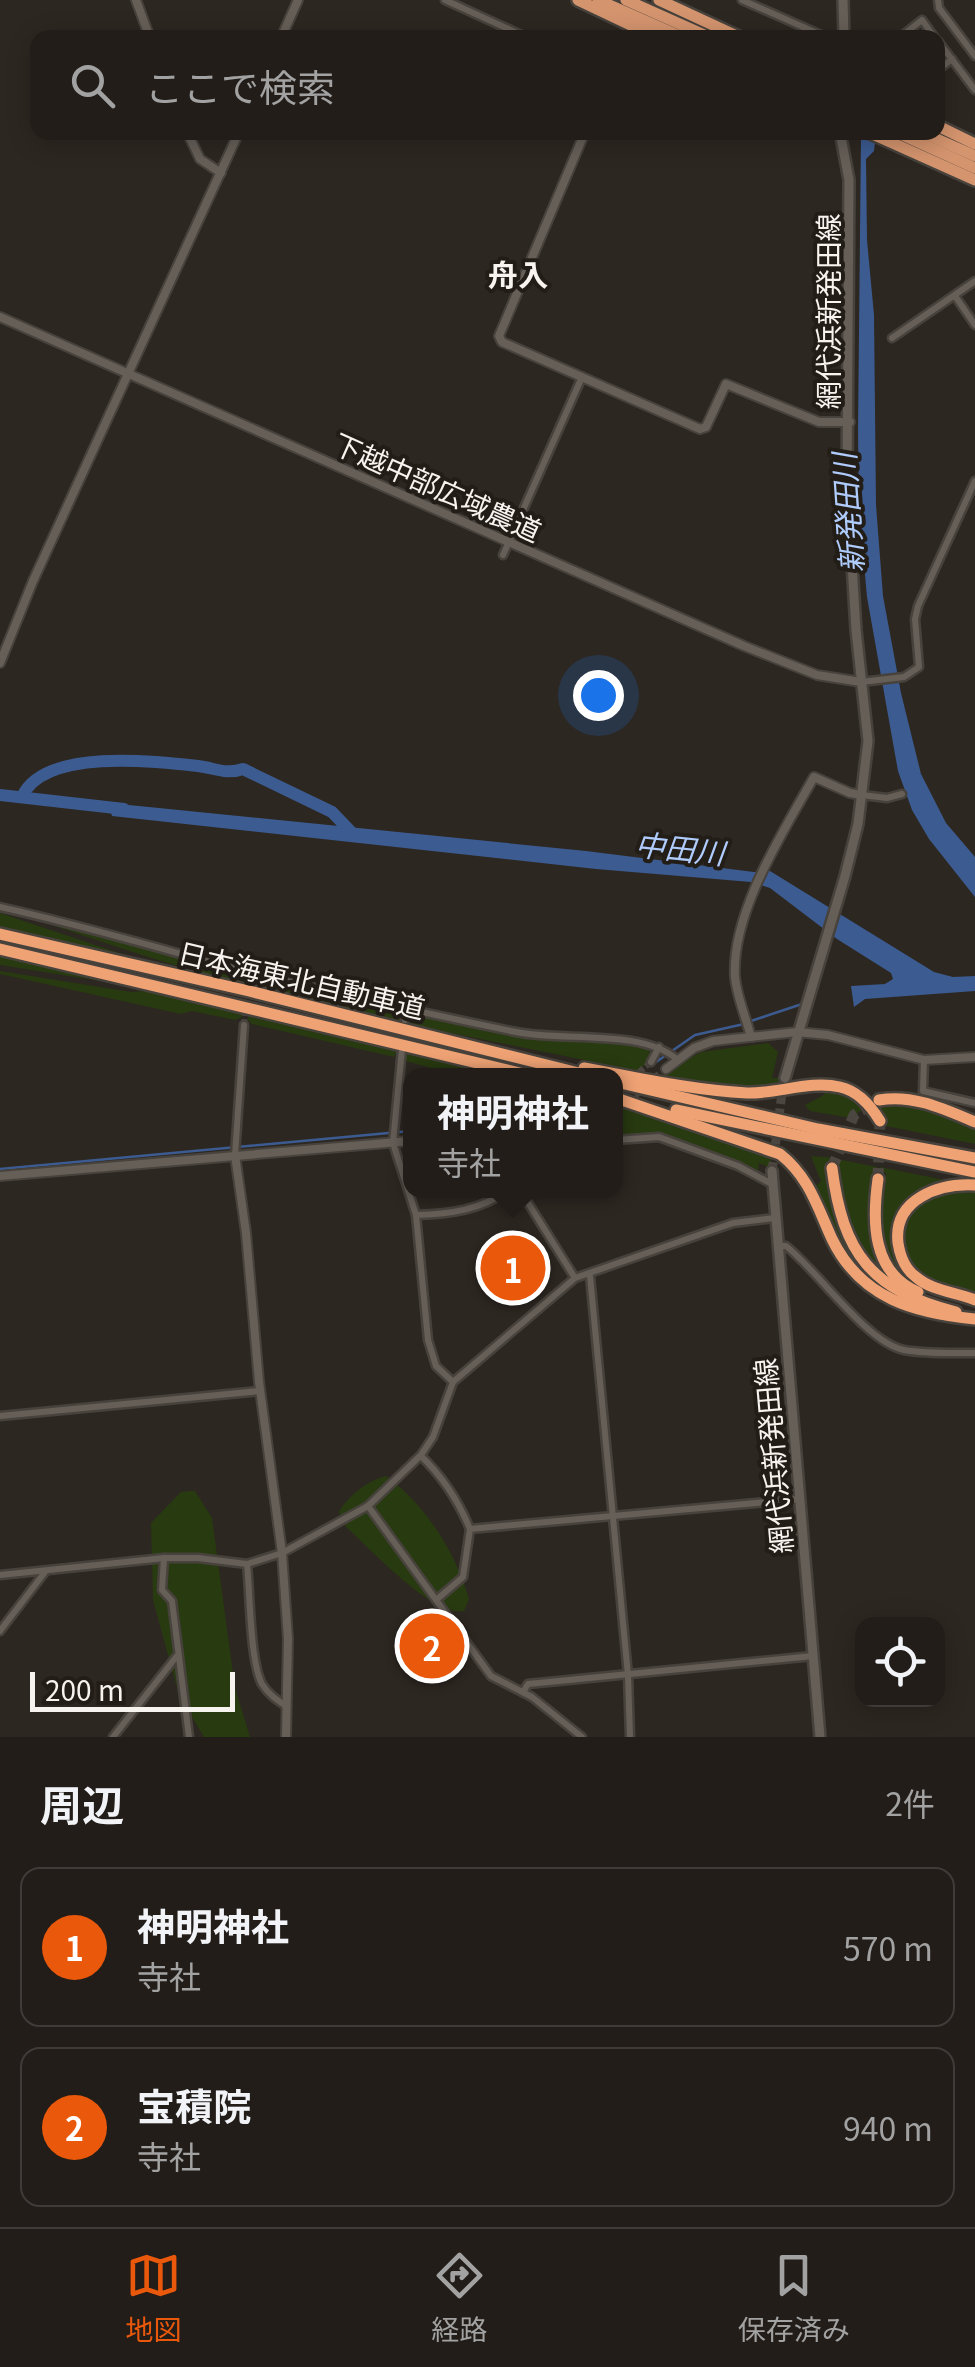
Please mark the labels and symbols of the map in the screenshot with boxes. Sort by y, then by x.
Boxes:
street label: 網代浜新発田線 [807,213,847,409]
district label: 舟入 [488,251,548,295]
street label: 下越中部広域農道 [328,422,548,550]
water label: 新発田川 [820,449,872,574]
your location [573,670,624,721]
water label: 中田川 [633,820,730,874]
street label: 日本海東北自動車道 [175,931,429,1027]
pin: 1 [480,1230,546,1306]
street label: 網代浜新発田線 [744,1357,800,1555]
pin: 2 [400,1608,464,1684]
scale bar [30,1667,235,1712]

